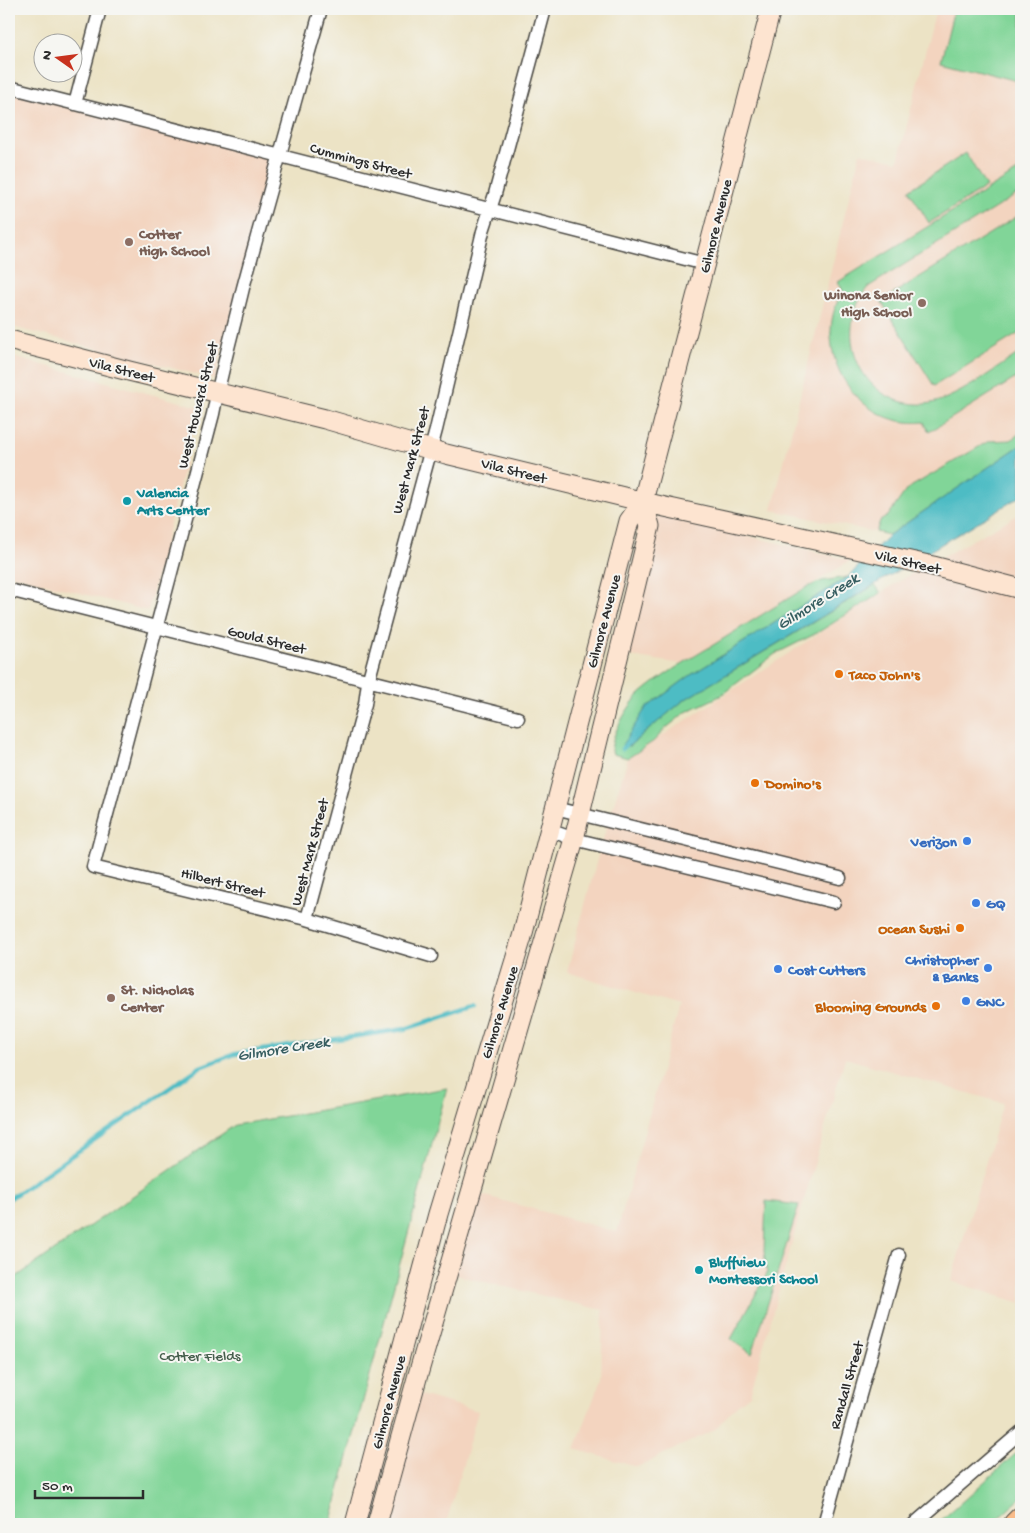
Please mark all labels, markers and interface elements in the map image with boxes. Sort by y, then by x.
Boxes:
north arrow [32,32,82,82]
text: N [38,49,57,62]
street label: Cummings Street [308,140,415,185]
street label: Gilmore Avenue [697,177,737,275]
place label: Cotter High School [138,226,211,261]
marker: Cotter High School [123,236,135,248]
place label: Winona Senior High School [823,287,914,322]
marker: Winona Senior High School [916,297,928,309]
street label: West Howard Street [175,339,224,471]
street label: Vila Street [86,354,158,388]
street label: West Mark Street [389,403,435,516]
street label: Vila Street [478,455,550,489]
place label: Valencia Arts Center [136,485,210,520]
marker: Valencia Arts Center [121,495,133,507]
street label: Vila Street [872,546,944,580]
water label: Gilmore Creek [775,569,865,636]
street label: Gilmore Avenue [584,572,626,670]
street label: Gould Street [226,623,309,660]
place label: Taco John's [848,667,921,685]
marker: Taco John's [833,668,845,680]
place label: Domino's [763,776,822,794]
marker: Domino's [749,777,761,789]
street label: West Mark Street [288,795,334,908]
place label: Verizon [910,834,958,852]
marker: Verizon [961,835,973,847]
street label: Hilbert Street [179,865,268,904]
place label: GQ [986,896,1006,914]
marker: GQ [970,897,982,909]
place label: Ocean Sushi [878,921,950,939]
marker: Ocean Sushi [954,922,966,934]
place label: Christopher & Banks [904,952,980,987]
place label: Cost Cutters [787,962,867,980]
marker: Christopher & Banks [982,962,994,974]
marker: Cost Cutters [772,963,784,975]
street label: Gilmore Avenue [478,964,524,1061]
place label: St. Nicholas Center [120,982,195,1017]
marker: St. Nicholas Center [105,992,117,1004]
place label: GNC [976,994,1005,1012]
marker: GNC [960,995,972,1007]
place label: Blooming Grounds [814,999,927,1017]
marker: Blooming Grounds [930,1000,942,1012]
water label: Gilmore Creek [236,1034,333,1067]
place label: Bluffview Montessori School [708,1254,819,1289]
marker: Bluffview Montessori School [693,1264,705,1276]
street label: Randall Street [827,1338,870,1432]
park label: Cotter Fields [159,1348,241,1366]
street label: Gilmore Avenue [369,1353,411,1451]
scale bar [35,1468,142,1500]
text: 50 m [42,1478,73,1496]

